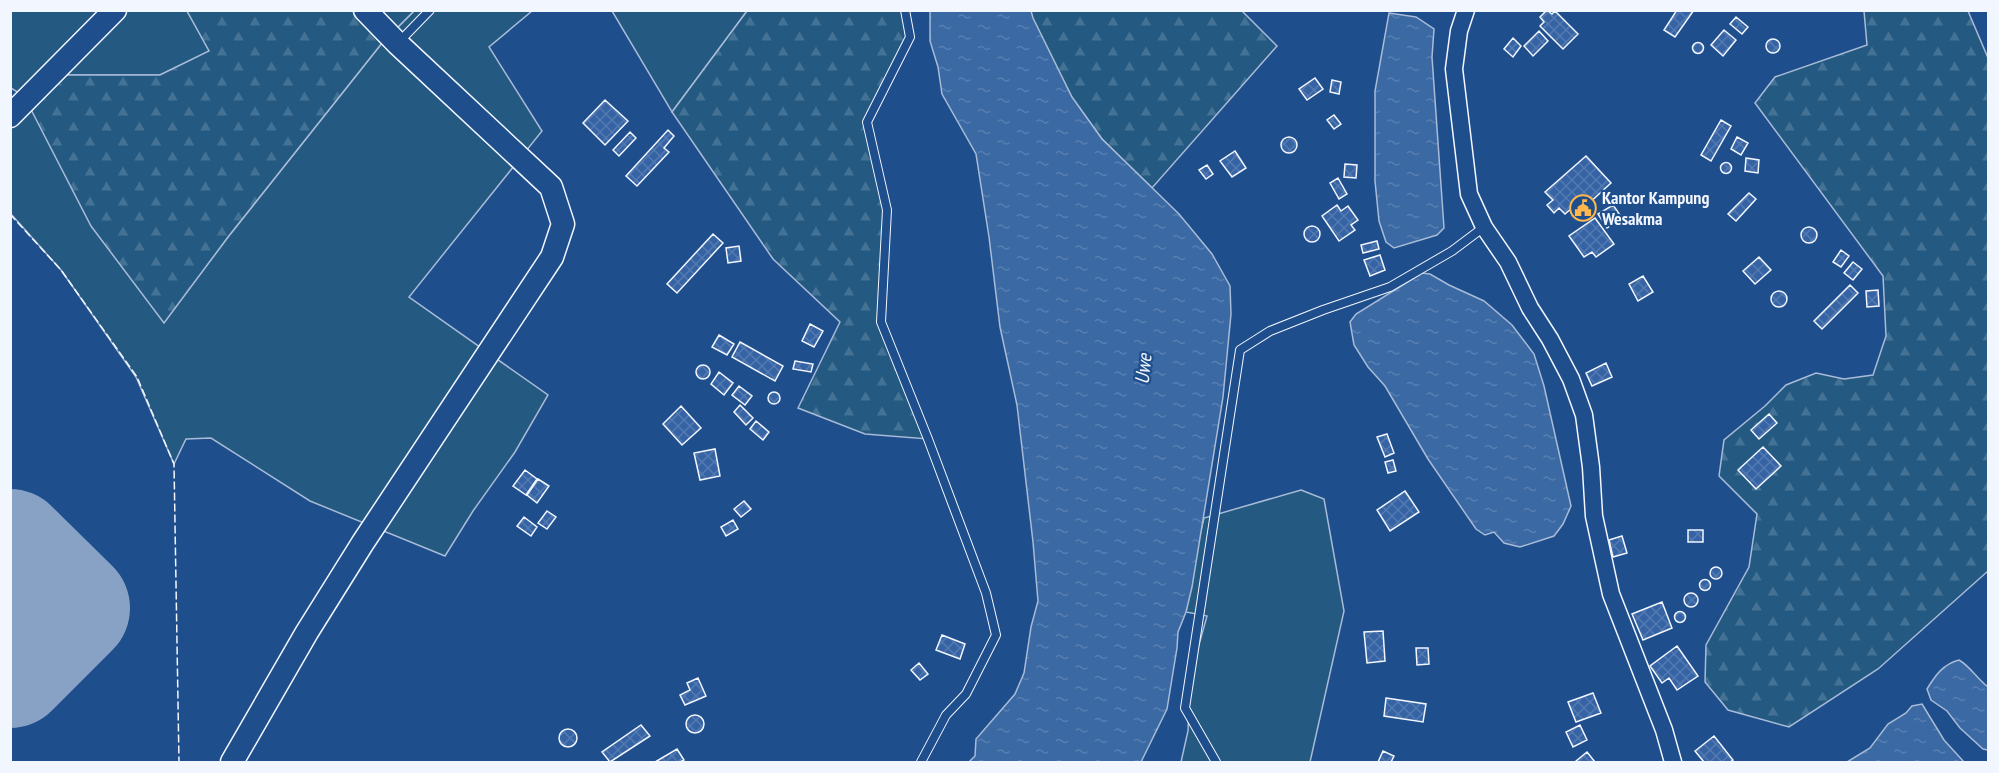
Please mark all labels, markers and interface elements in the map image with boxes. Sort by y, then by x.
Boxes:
place label: Kantor Kampung Wesakma [1601,186,1709,230]
public building icon: Kantor Kampung Wesakma [1568,193,1598,223]
water label: Uwe [1128,351,1158,385]

